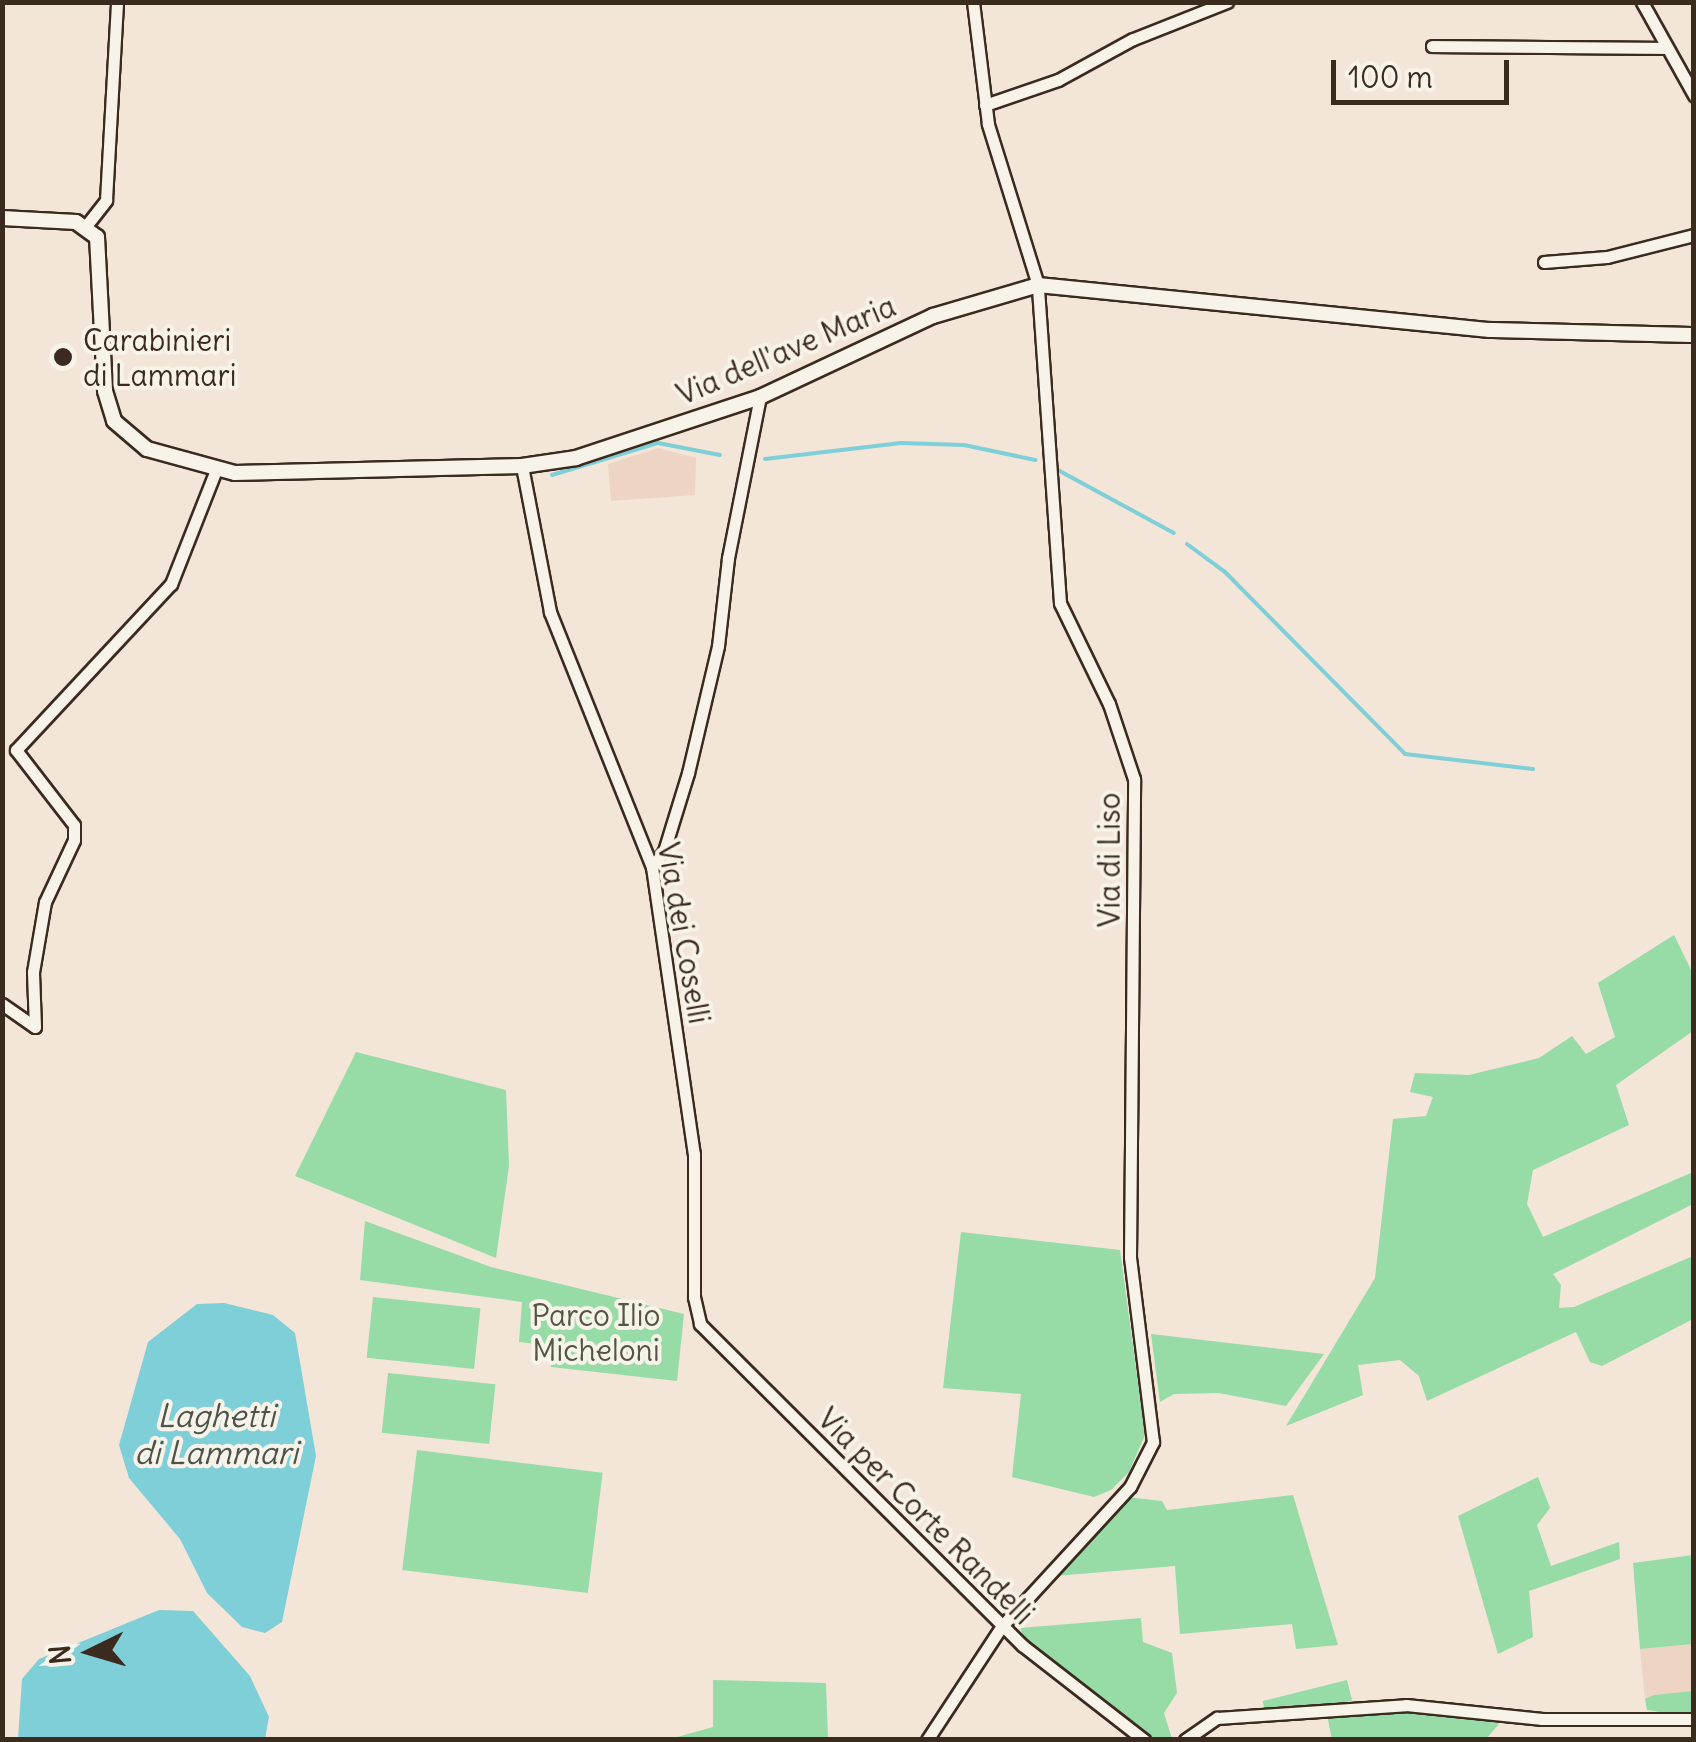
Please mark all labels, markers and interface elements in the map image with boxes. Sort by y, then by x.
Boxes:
scale bar [1336,40,1514,102]
text: 100 m [1348,58,1433,96]
street label: Via dell'ave Maria [671,288,901,412]
place label: Carabinieri di Lammari [83,322,236,392]
marker: Carabinieri di Lammari [52,346,74,368]
street label: Via di Liso [1091,793,1127,927]
street label: Via dei Coselli [650,839,718,1027]
park label: Parco Ilio Micheloni [532,1297,660,1368]
water label: Laghetti di Lammari [134,1398,298,1473]
street label: Via per Corte Randelli [810,1400,1042,1632]
north arrow [40,1602,140,1702]
text: N [41,1643,79,1666]

